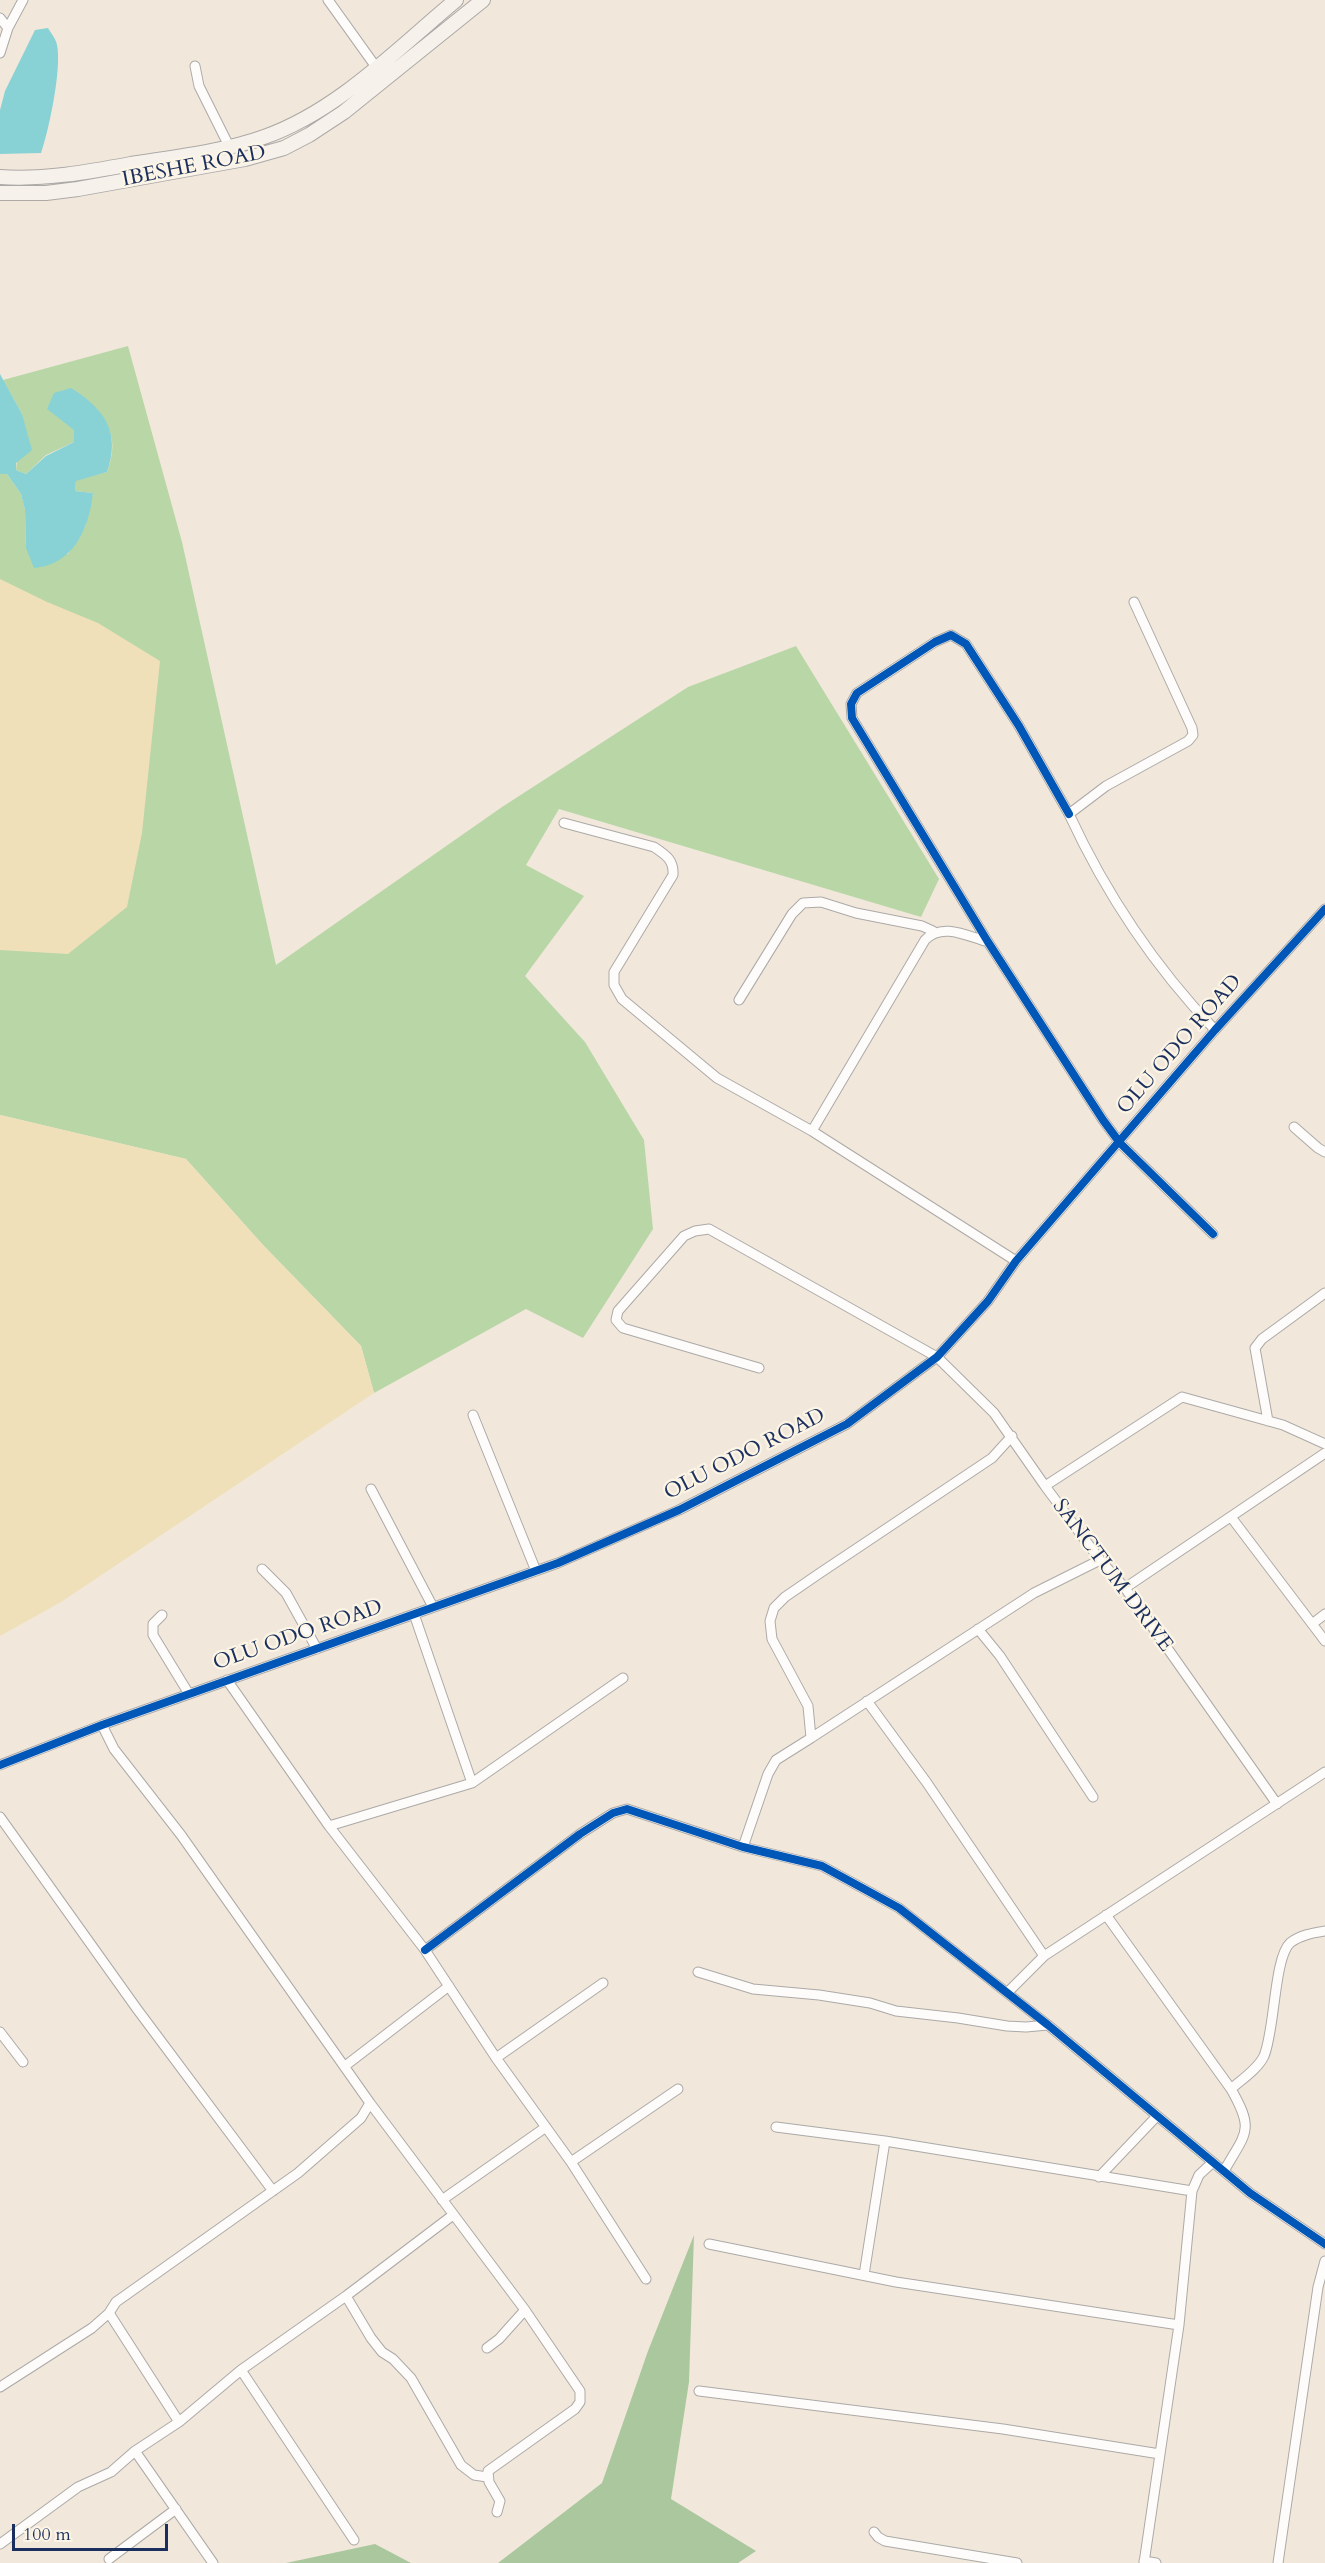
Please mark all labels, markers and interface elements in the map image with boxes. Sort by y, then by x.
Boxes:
street label: IBESHE ROAD [120,141,268,193]
street label: OLU ODO ROAD [1112,970,1248,1120]
street label: OLU ODO ROAD [660,1404,830,1506]
street label: SANCTUM DRIVE [1046,1495,1178,1657]
street label: OLU ODO ROAD [210,1595,386,1677]
scale bar [15,2512,171,2550]
text: 100 m [23,2522,71,2547]

